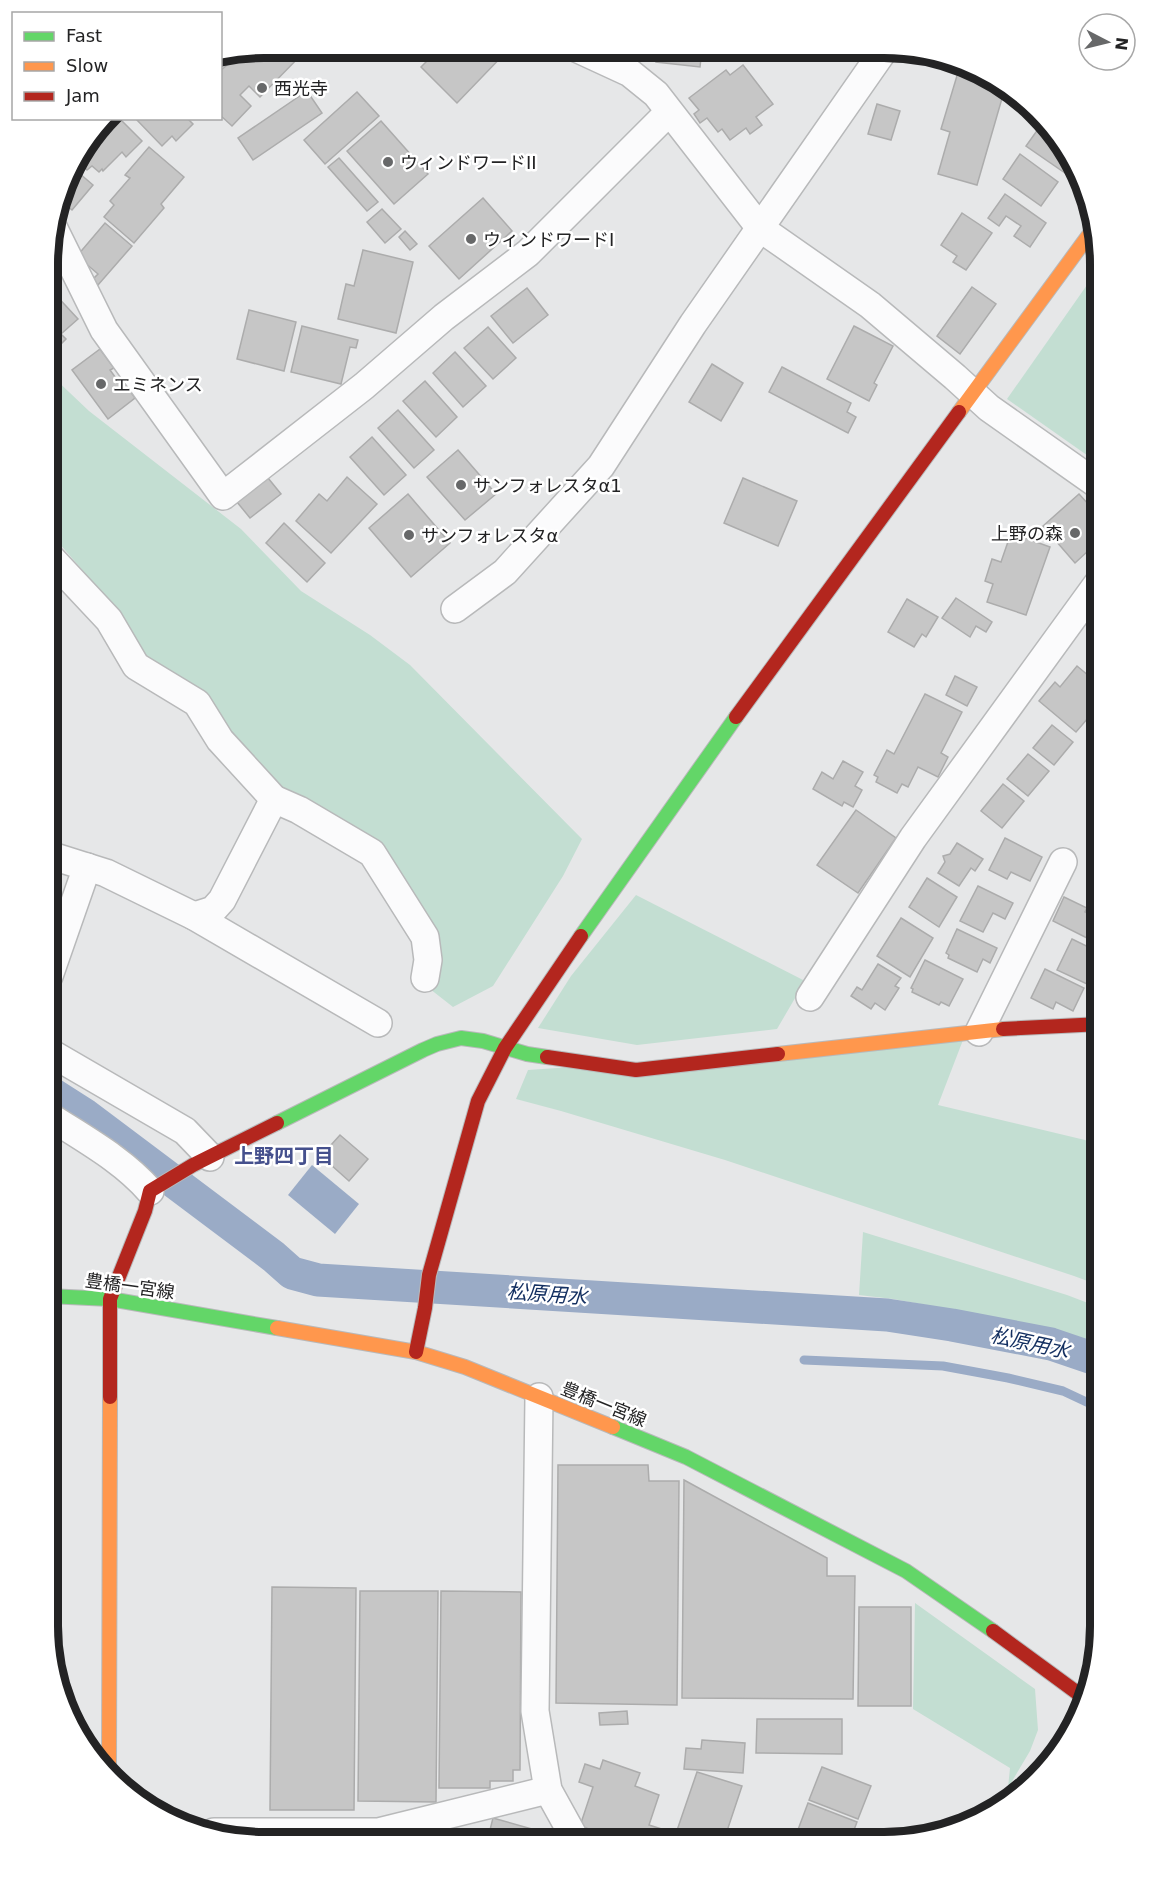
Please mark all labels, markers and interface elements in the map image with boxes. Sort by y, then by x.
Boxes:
legend [12,12,222,120]
north arrow [1077,12,1137,72]
text: Fast [66,25,102,46]
text: N [1111,36,1132,52]
text: Slow [66,55,108,76]
place label: 西光寺 [274,78,328,99]
marker: 西光寺 [255,81,269,95]
text: Jam [65,85,100,106]
place label: ウィンドワードII [400,152,537,173]
marker: ウィンドワードII [381,155,395,169]
place label: ウィンドワードI [483,229,614,250]
marker: ウィンドワードI [464,232,478,246]
place label: エミネンス [113,374,203,395]
marker: エミネンス [94,377,108,391]
place label: サンフォレスタα1 [473,475,622,496]
marker: サンフォレスタα1 [454,478,468,492]
place label: 上野の森 [991,523,1063,544]
place label: サンフォレスタα [421,525,558,546]
marker: 上野の森 [1068,526,1082,540]
marker: サンフォレスタα [402,528,416,542]
district label: 上野四丁目 [234,1144,334,1168]
street label: 豊橋一宮線 [84,1269,176,1303]
water label: 松原用水 [506,1279,590,1309]
water label: 松原用水 [988,1323,1074,1363]
street label: 豊橋一宮線 [558,1377,650,1431]

